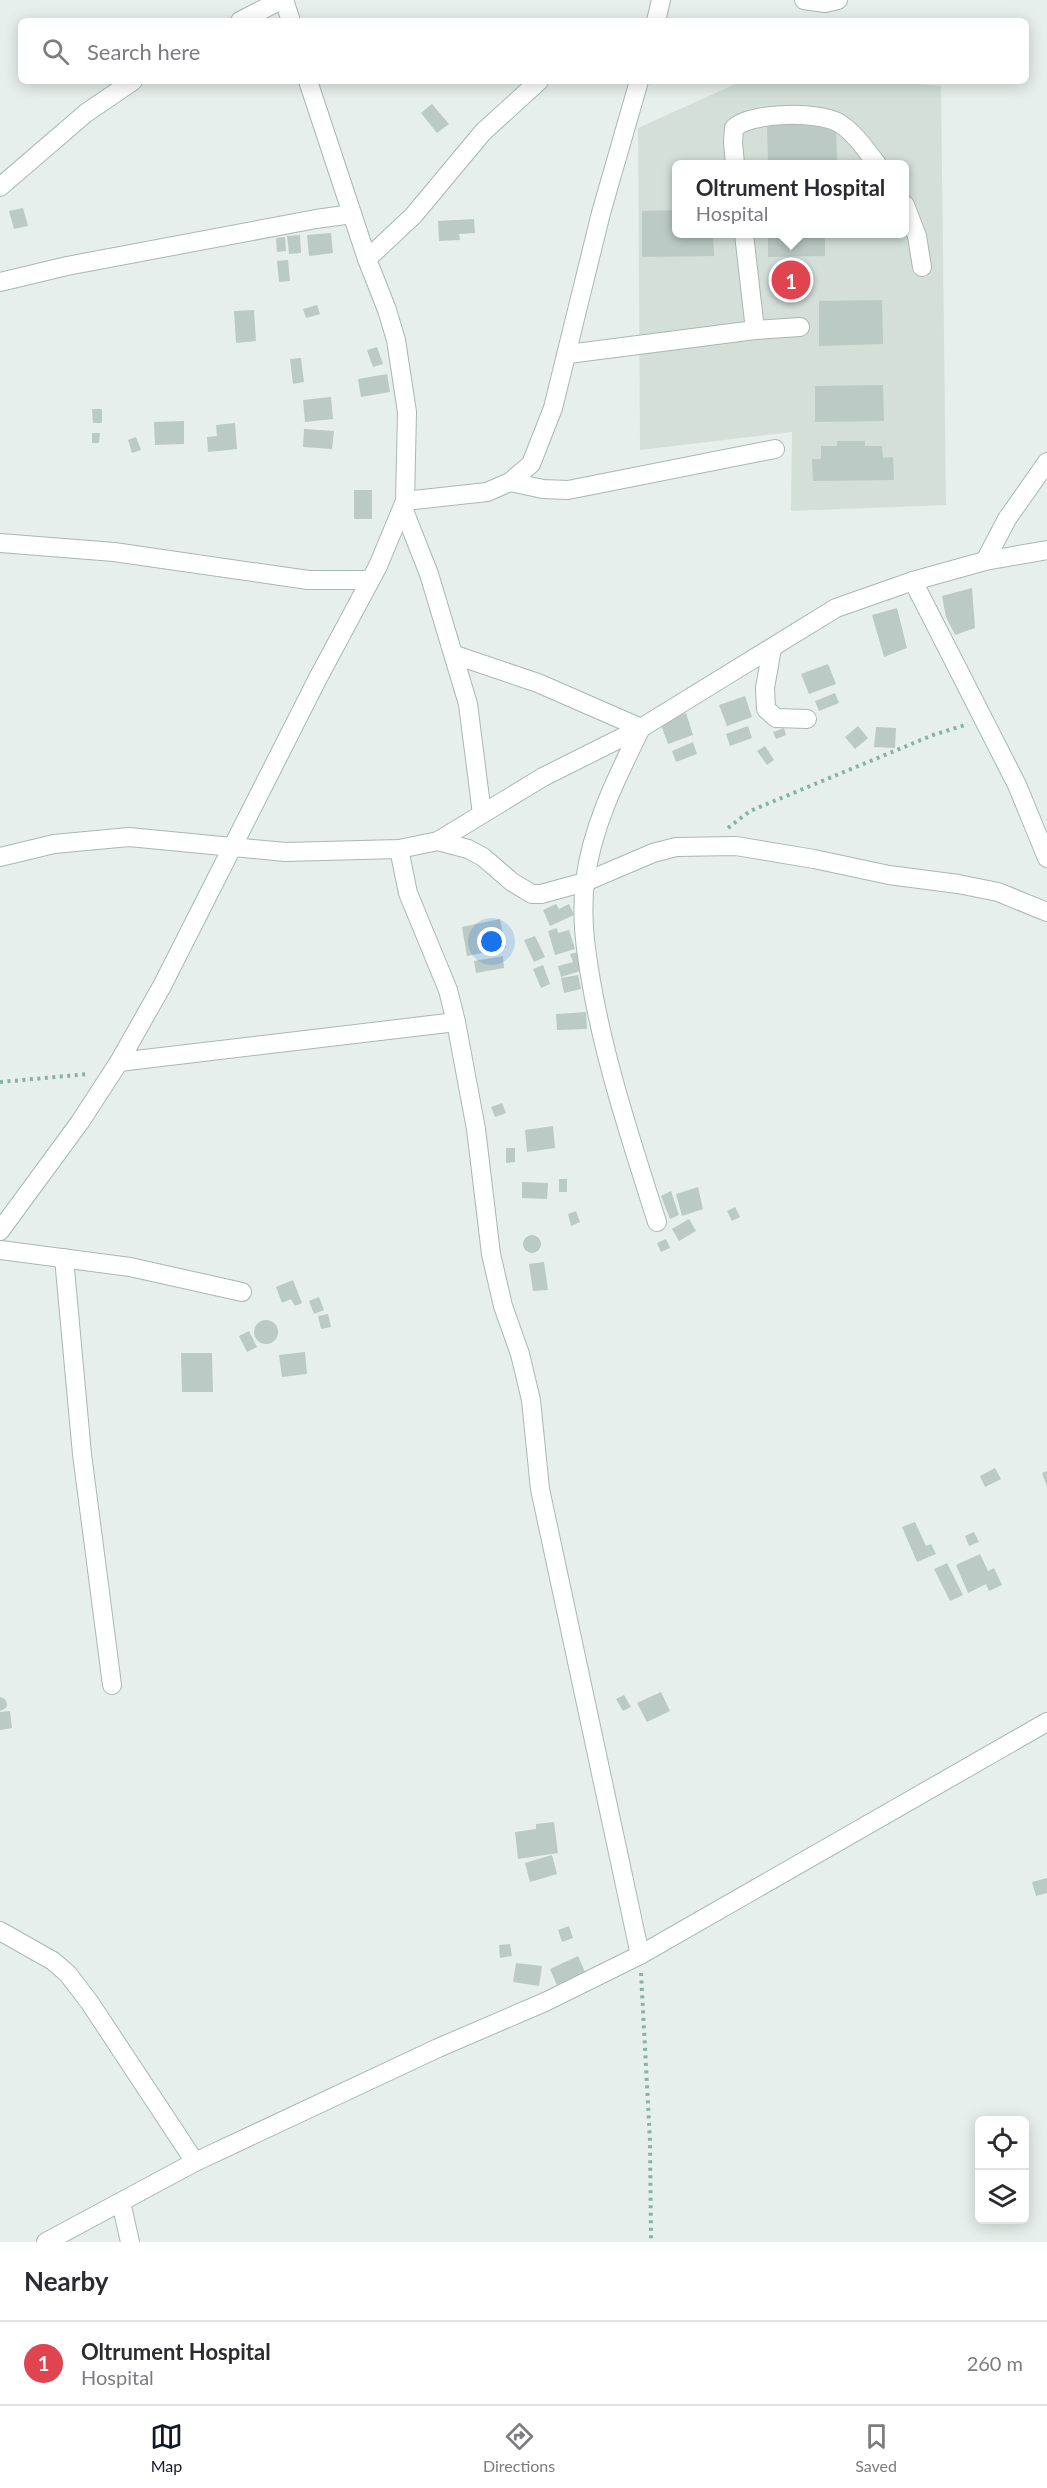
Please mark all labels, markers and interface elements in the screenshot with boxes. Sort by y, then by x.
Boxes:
search box [18,18,1029,84]
icon: search [39,35,72,68]
text: Search here [87,38,200,65]
popup [672,160,909,238]
text: Oltrument Hospital [696,174,885,201]
text: Hospital [696,201,768,225]
pin: 1 [772,258,810,302]
your location [477,927,506,956]
map controls [975,2116,1029,2224]
button: locate [975,2116,1029,2170]
button: layers [975,2170,1029,2224]
text: Nearby [24,2265,109,2297]
text: Oltrument Hospital [81,2338,271,2365]
text: 1 [38,2351,49,2375]
text: 260 m [967,2351,1023,2375]
text: Hospital [81,2365,154,2389]
tab: Map [150,2420,183,2475]
tab: Directions [483,2420,555,2475]
tab: Saved [855,2420,897,2475]

